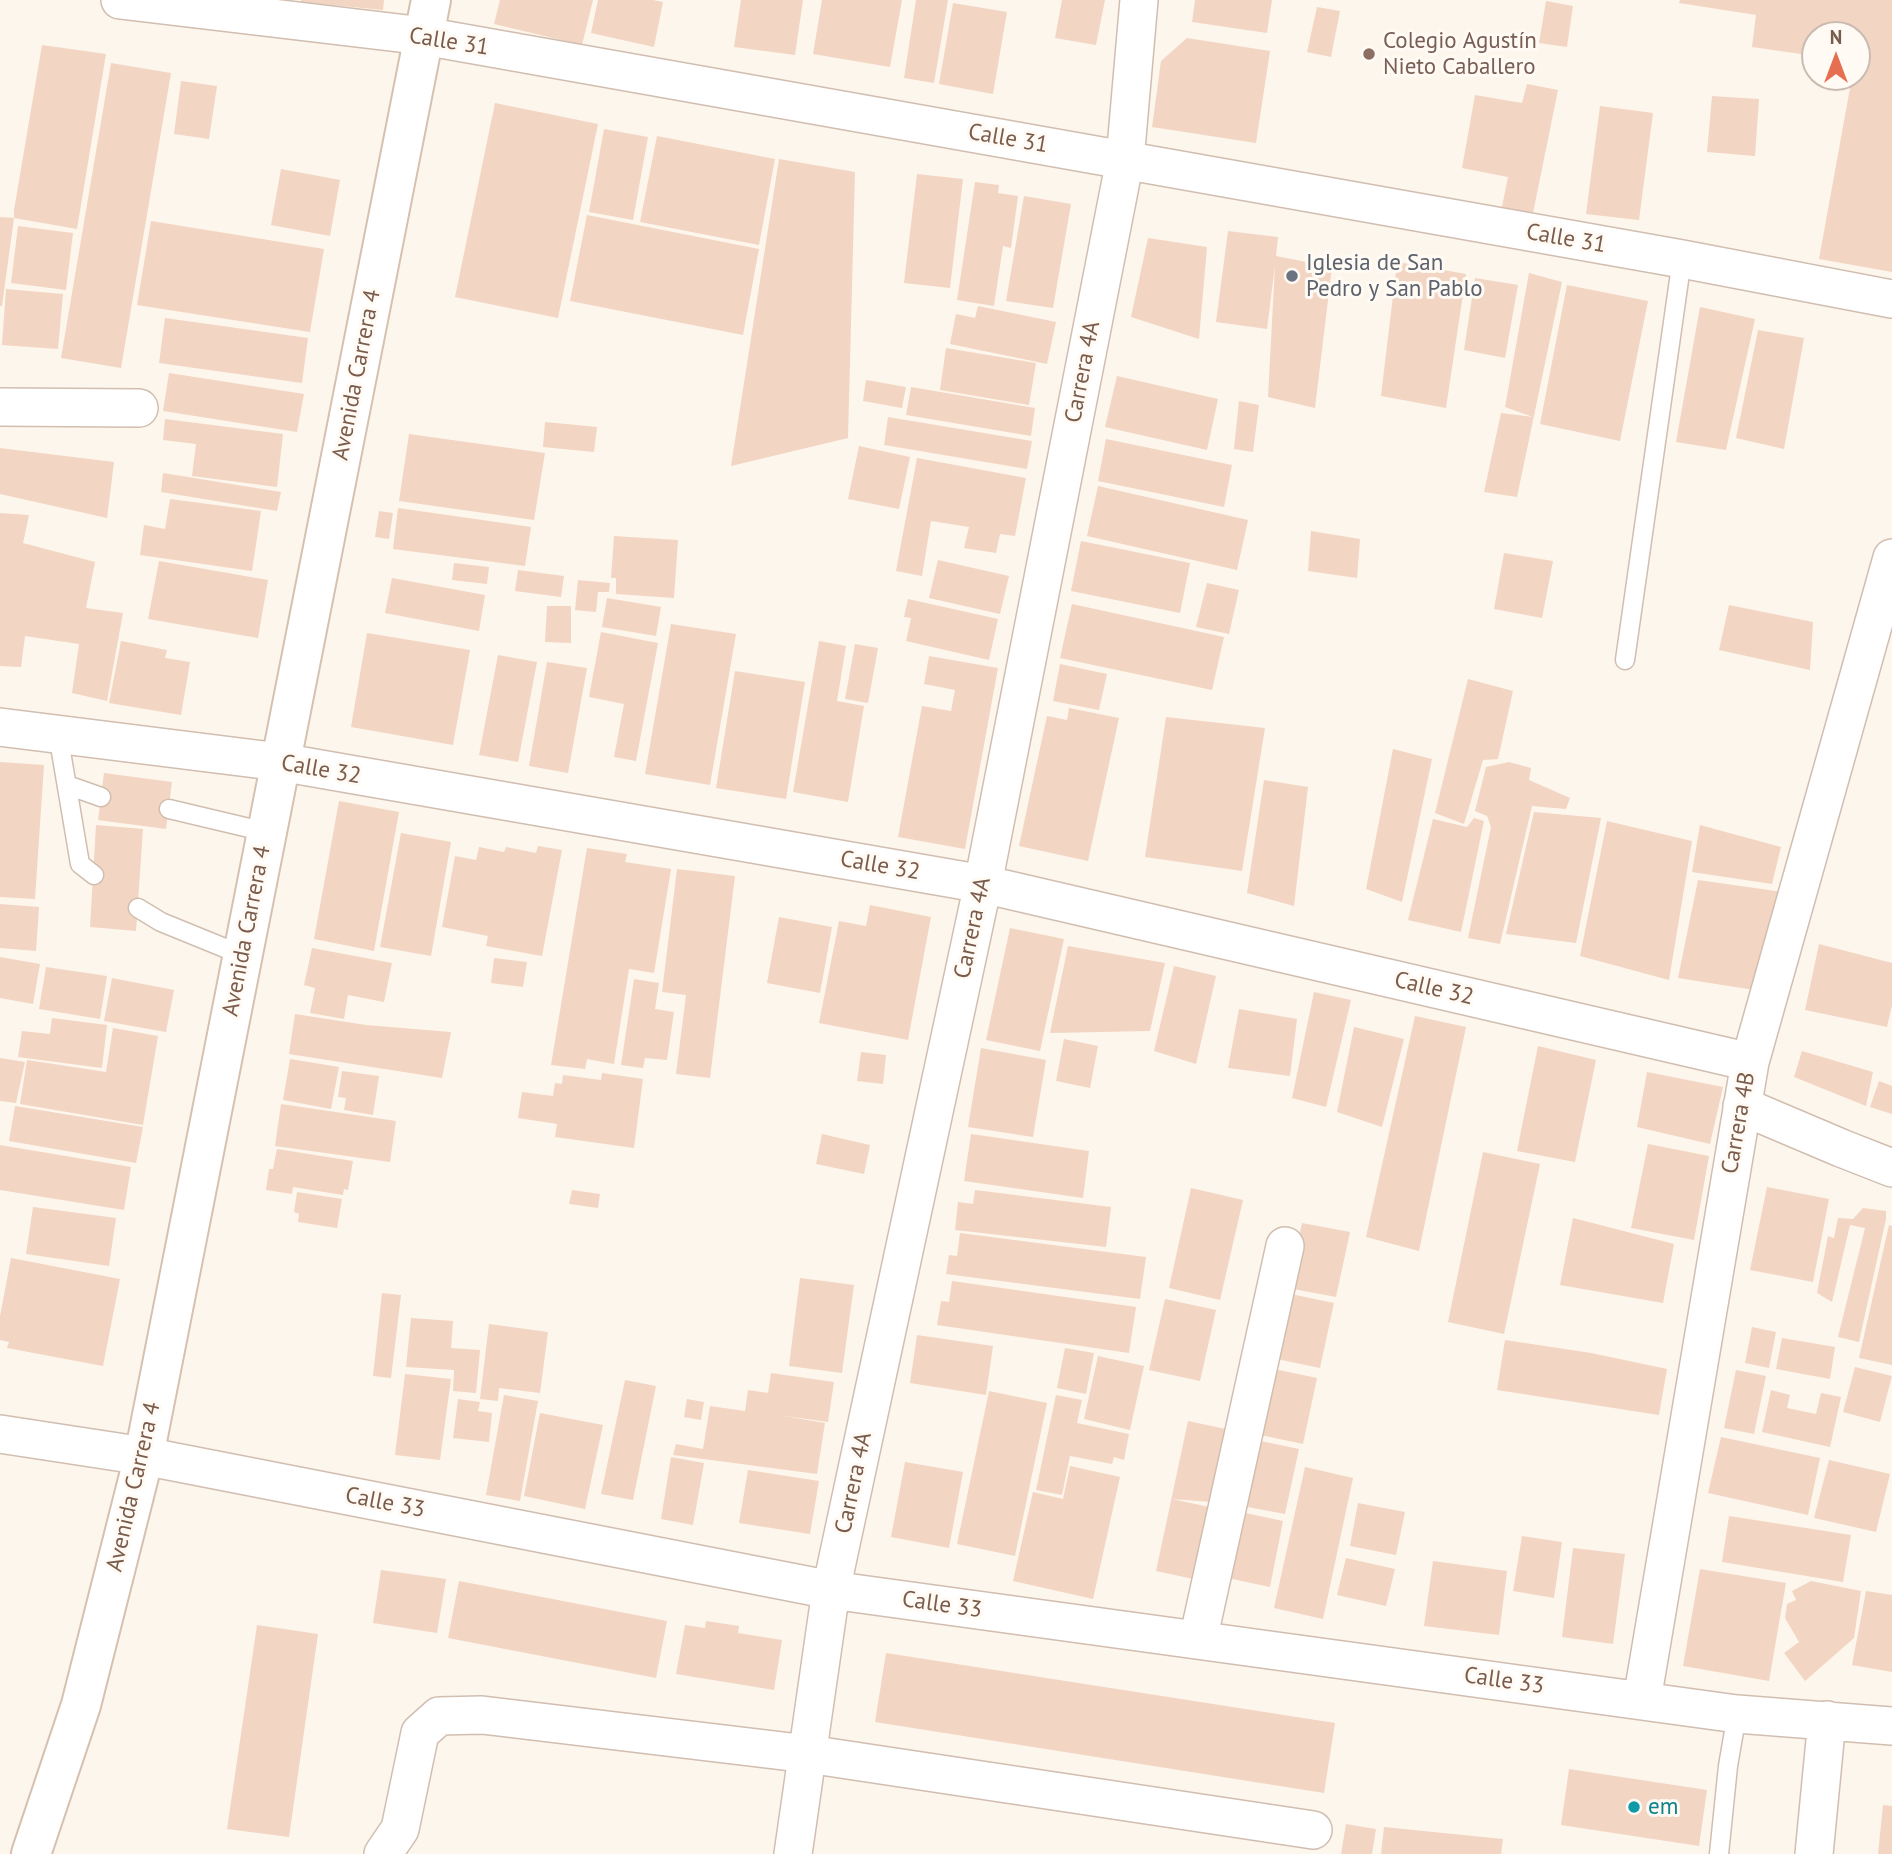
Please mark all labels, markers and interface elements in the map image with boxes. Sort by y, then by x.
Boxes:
north arrow [1801,21,1871,91]
street label: Calle 31 [407,22,491,62]
text: N [1830,25,1842,49]
place label: Colegio Agustín Nieto Caballero [1383,27,1537,81]
marker: Colegio Agustín Nieto Caballero [1361,46,1377,62]
street label: Calle 31 [966,118,1050,160]
street label: Calle 31 [1524,218,1608,260]
place label: Iglesia de San Pedro y San Pablo [1306,249,1483,303]
marker: Iglesia de San Pedro y San Pablo [1284,268,1300,284]
street label: Avenida Carrera 4 [327,287,387,463]
street label: Carrera 4A [1060,319,1106,425]
street label: Calle 32 [279,749,363,791]
street label: Avenida Carrera 4 [217,843,277,1019]
street label: Calle 32 [838,845,922,887]
street label: Carrera 4A [949,875,997,981]
street label: Calle 32 [1392,967,1476,1011]
street label: Carrera 4B [1716,1070,1762,1176]
street label: Avenida Carrera 4 [101,1400,167,1574]
street label: Carrera 4A [830,1430,878,1536]
street label: Calle 33 [343,1482,427,1524]
street label: Calle 33 [900,1586,984,1624]
street label: Calle 33 [1462,1662,1546,1700]
place label: em [1648,1793,1678,1821]
marker: em [1626,1799,1642,1815]

